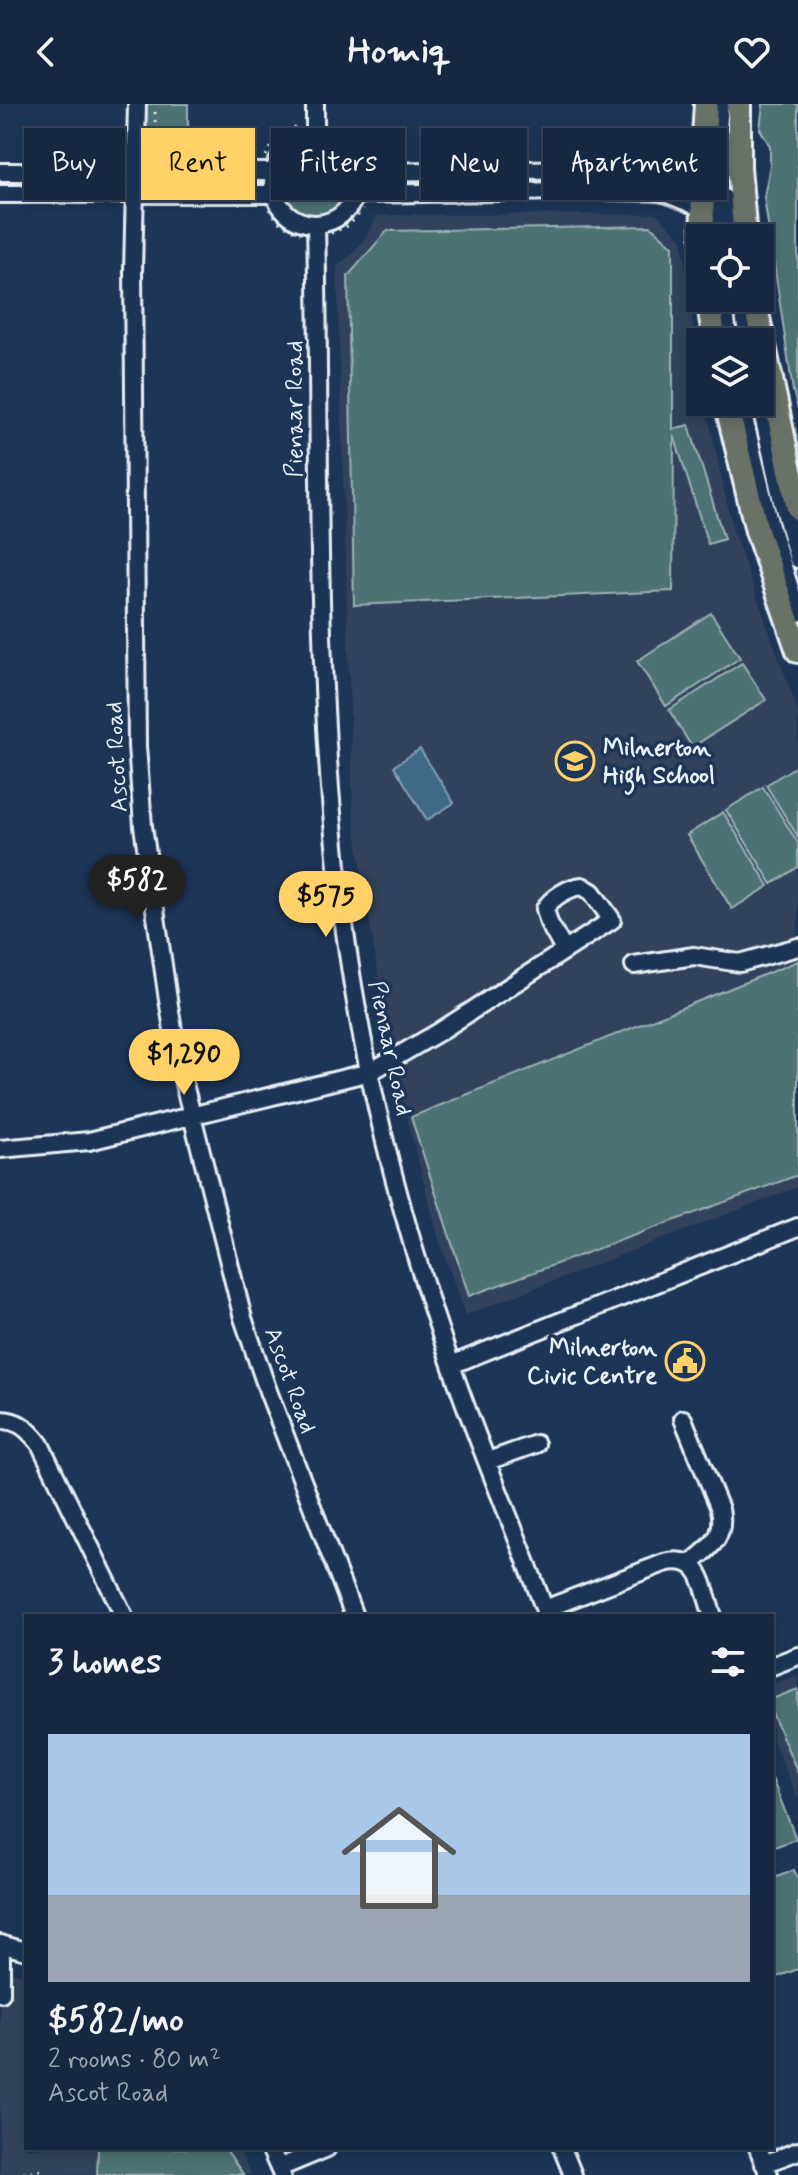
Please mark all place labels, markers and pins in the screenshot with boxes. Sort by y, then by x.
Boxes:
place label: Milnerton High School [603,733,715,795]
school or university icon: Milnerton High School [554,740,596,782]
pin: $582 [90,855,184,923]
pin: $575 [279,871,373,939]
pin: $1,290 [119,1029,249,1097]
place label: Milnerton Civic Centre [527,1333,657,1392]
public building icon: Milnerton Civic Centre [664,1340,706,1382]

